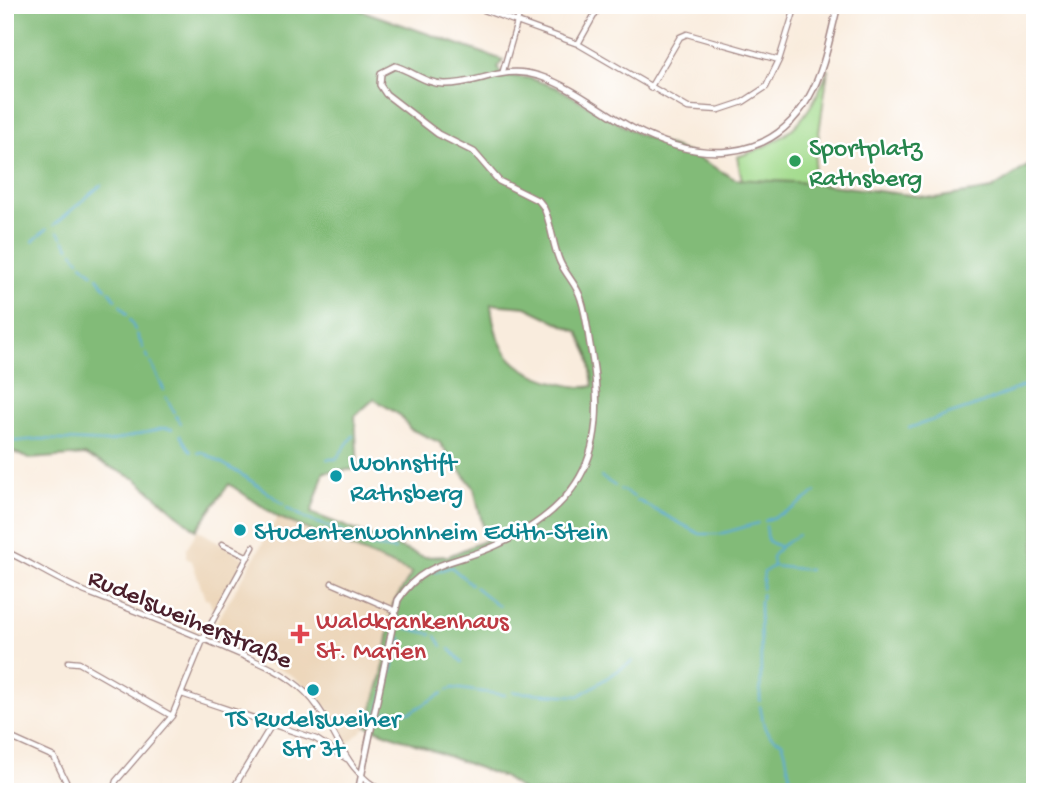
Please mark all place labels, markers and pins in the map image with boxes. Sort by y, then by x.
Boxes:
place label: Sportplatz Rathsberg [809,135,924,196]
marker: Sportplatz Rathsberg [787,153,803,169]
place label: Wohnstift Rathsberg [350,450,463,511]
marker: Wohnstift Rathsberg [328,468,344,484]
place label: Studentenwohnheim Edith-Stein [254,519,608,550]
marker: Studentenwohnheim Edith-Stein [232,522,248,538]
place label: Waldkrankenhaus St. Marien [316,608,510,669]
marker: Waldkrankenhaus St. Marien [290,624,310,644]
marker: TS Rudelsweiher Str 3t [305,682,321,698]
place label: TS Rudelsweiher Str 3t [224,706,403,767]

